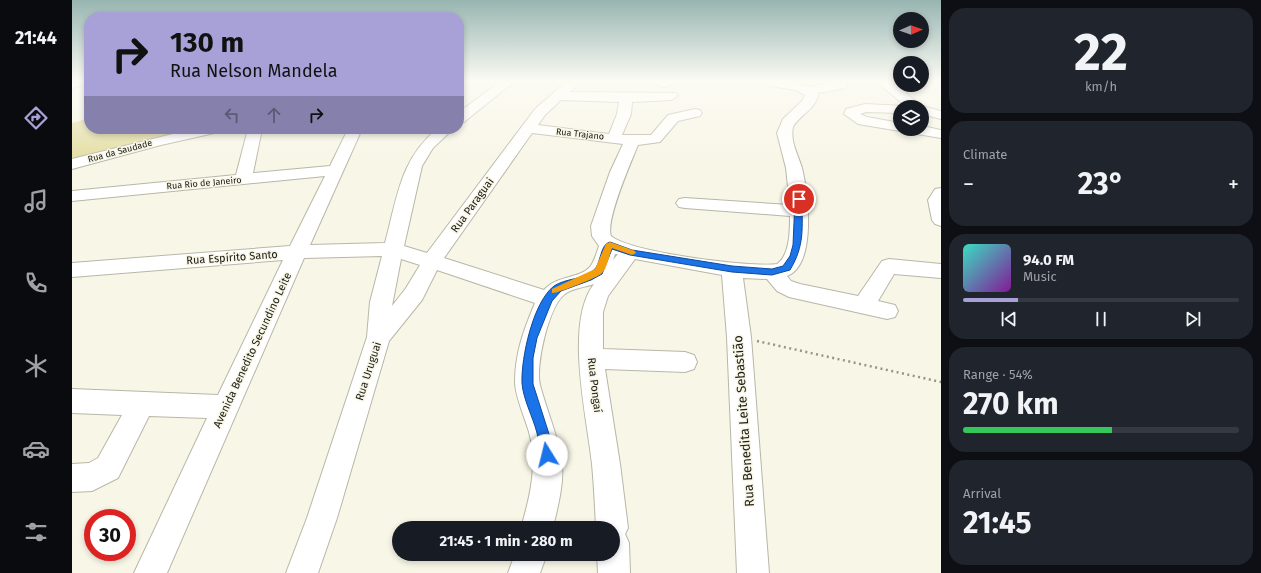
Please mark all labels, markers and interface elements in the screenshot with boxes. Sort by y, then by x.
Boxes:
north arrow [893,12,929,48]
map controls [893,12,929,136]
text: 22 [1074,21,1128,84]
text: 130 m [170,26,244,59]
text: 21:44 [15,27,57,49]
icon: right [104,28,156,80]
button: search [893,56,929,92]
text: Rua Nelson Mandela [170,60,337,82]
text: km/h [1085,79,1117,94]
button: layers [893,100,929,136]
icon: directions [22,104,50,132]
icon: left [221,104,243,126]
icon: ahead [263,104,285,126]
icon: right [305,104,327,126]
street label: Rua Trajano [555,127,605,141]
street label: Rua da Saudade [87,138,153,164]
text: Climate [963,147,1007,162]
text: 23° [1078,166,1124,202]
text: − [963,171,974,198]
text: + [1228,171,1239,198]
street label: Rua Rio de Janeiro [166,175,242,191]
street label: Rua Paraguai [448,175,497,235]
pin [782,182,816,216]
icon: music [22,187,50,215]
icon: arrive [788,188,810,210]
street label: Rua Espírito Santo [186,248,278,267]
text: 94.0 FM [1023,251,1074,269]
icon: phone [22,269,50,297]
text: Music [1023,269,1057,284]
street label: Avenida Benedito Secundino Leite [211,270,294,430]
icon: previous [998,308,1020,330]
icon: pause [1090,308,1112,330]
icon: next [1182,308,1204,330]
street label: Rua Benedita Leite Sebastião [730,335,757,507]
street label: Rua Uruguai [353,340,384,402]
icon: climate [22,352,50,380]
street label: Rua Pongaí [585,357,604,413]
text: Range · 54% [963,367,1033,382]
text: 270 km [963,386,1059,422]
position arrow [526,434,568,476]
icon: car [22,435,50,463]
text: Arrival [963,486,1001,501]
text: 21:45 [963,505,1032,541]
speed limit sign: 30 [84,509,136,561]
icon: filters [22,518,50,546]
text: 21:45 · 1 min · 280 m [439,532,573,550]

